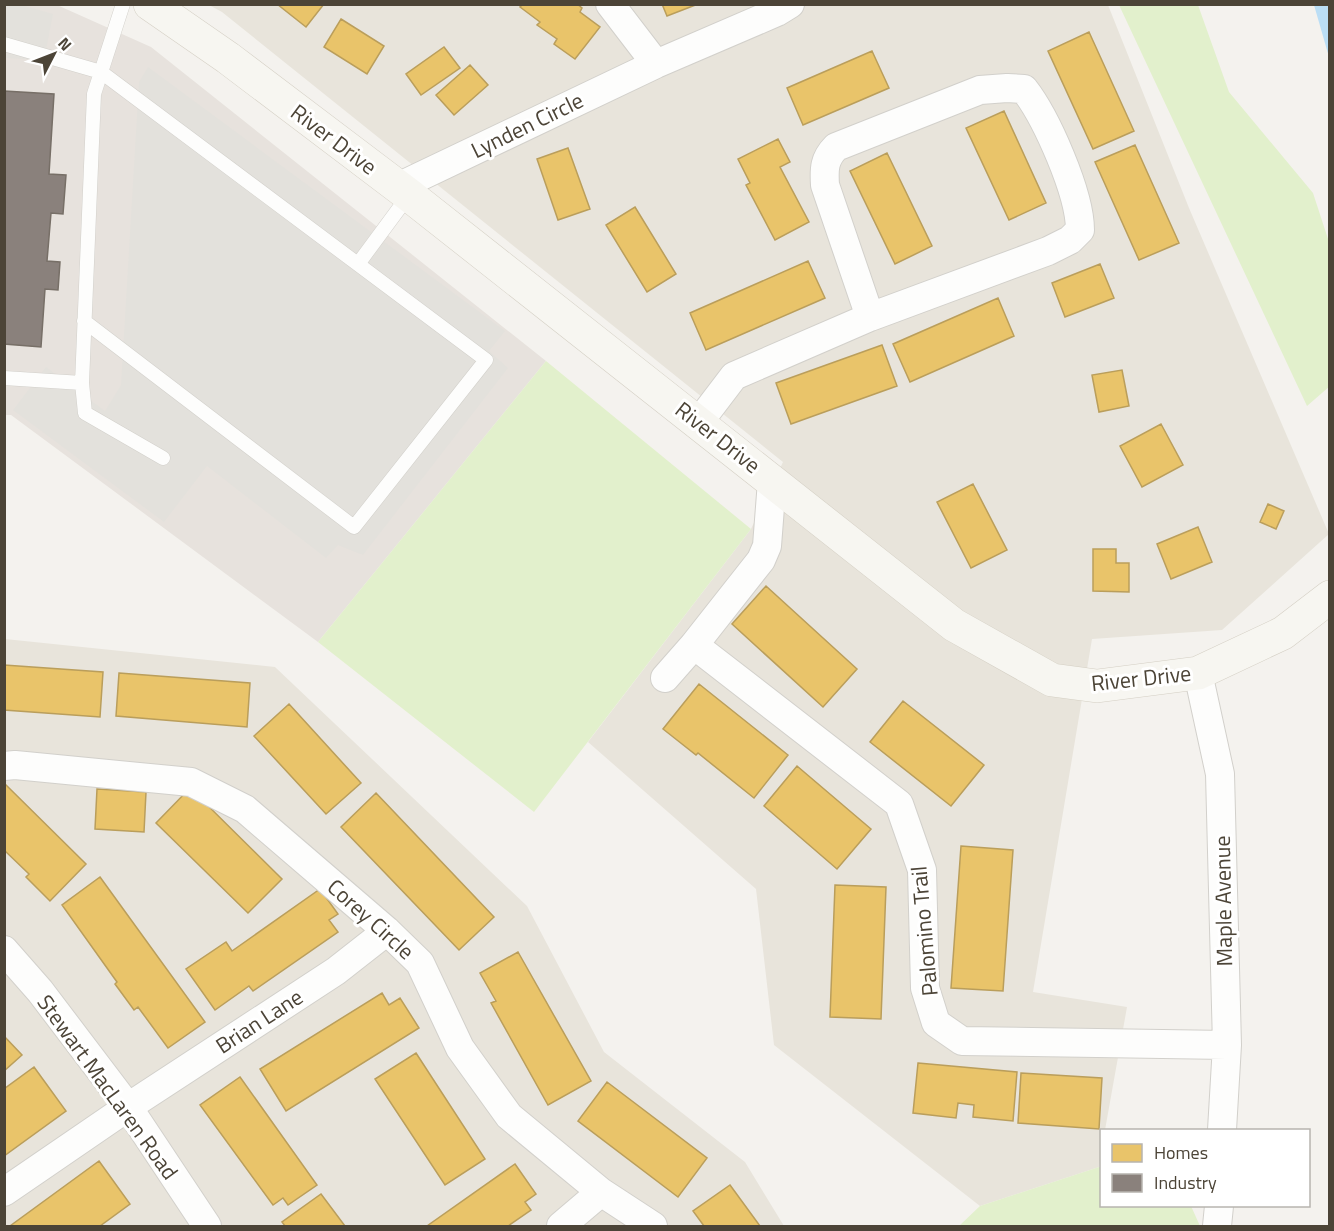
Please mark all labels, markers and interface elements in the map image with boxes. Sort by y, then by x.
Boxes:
north arrow [24,24,84,84]
text: N [53,32,78,56]
street label: Lynden Circle [465,83,589,167]
street label: River Drive [284,95,384,183]
street label: River Drive [668,393,768,481]
street label: River Drive [1089,656,1193,700]
street label: Maple Avenue [1205,835,1241,967]
street label: Palomino Trail [901,865,947,997]
street label: Corey Circle [320,871,422,967]
street label: Brian Lane [209,980,309,1062]
street label: Stewart MacLaren Road [29,987,187,1187]
legend [1100,1129,1310,1207]
text: Homes [1154,1139,1208,1166]
text: Industry [1154,1169,1217,1196]

